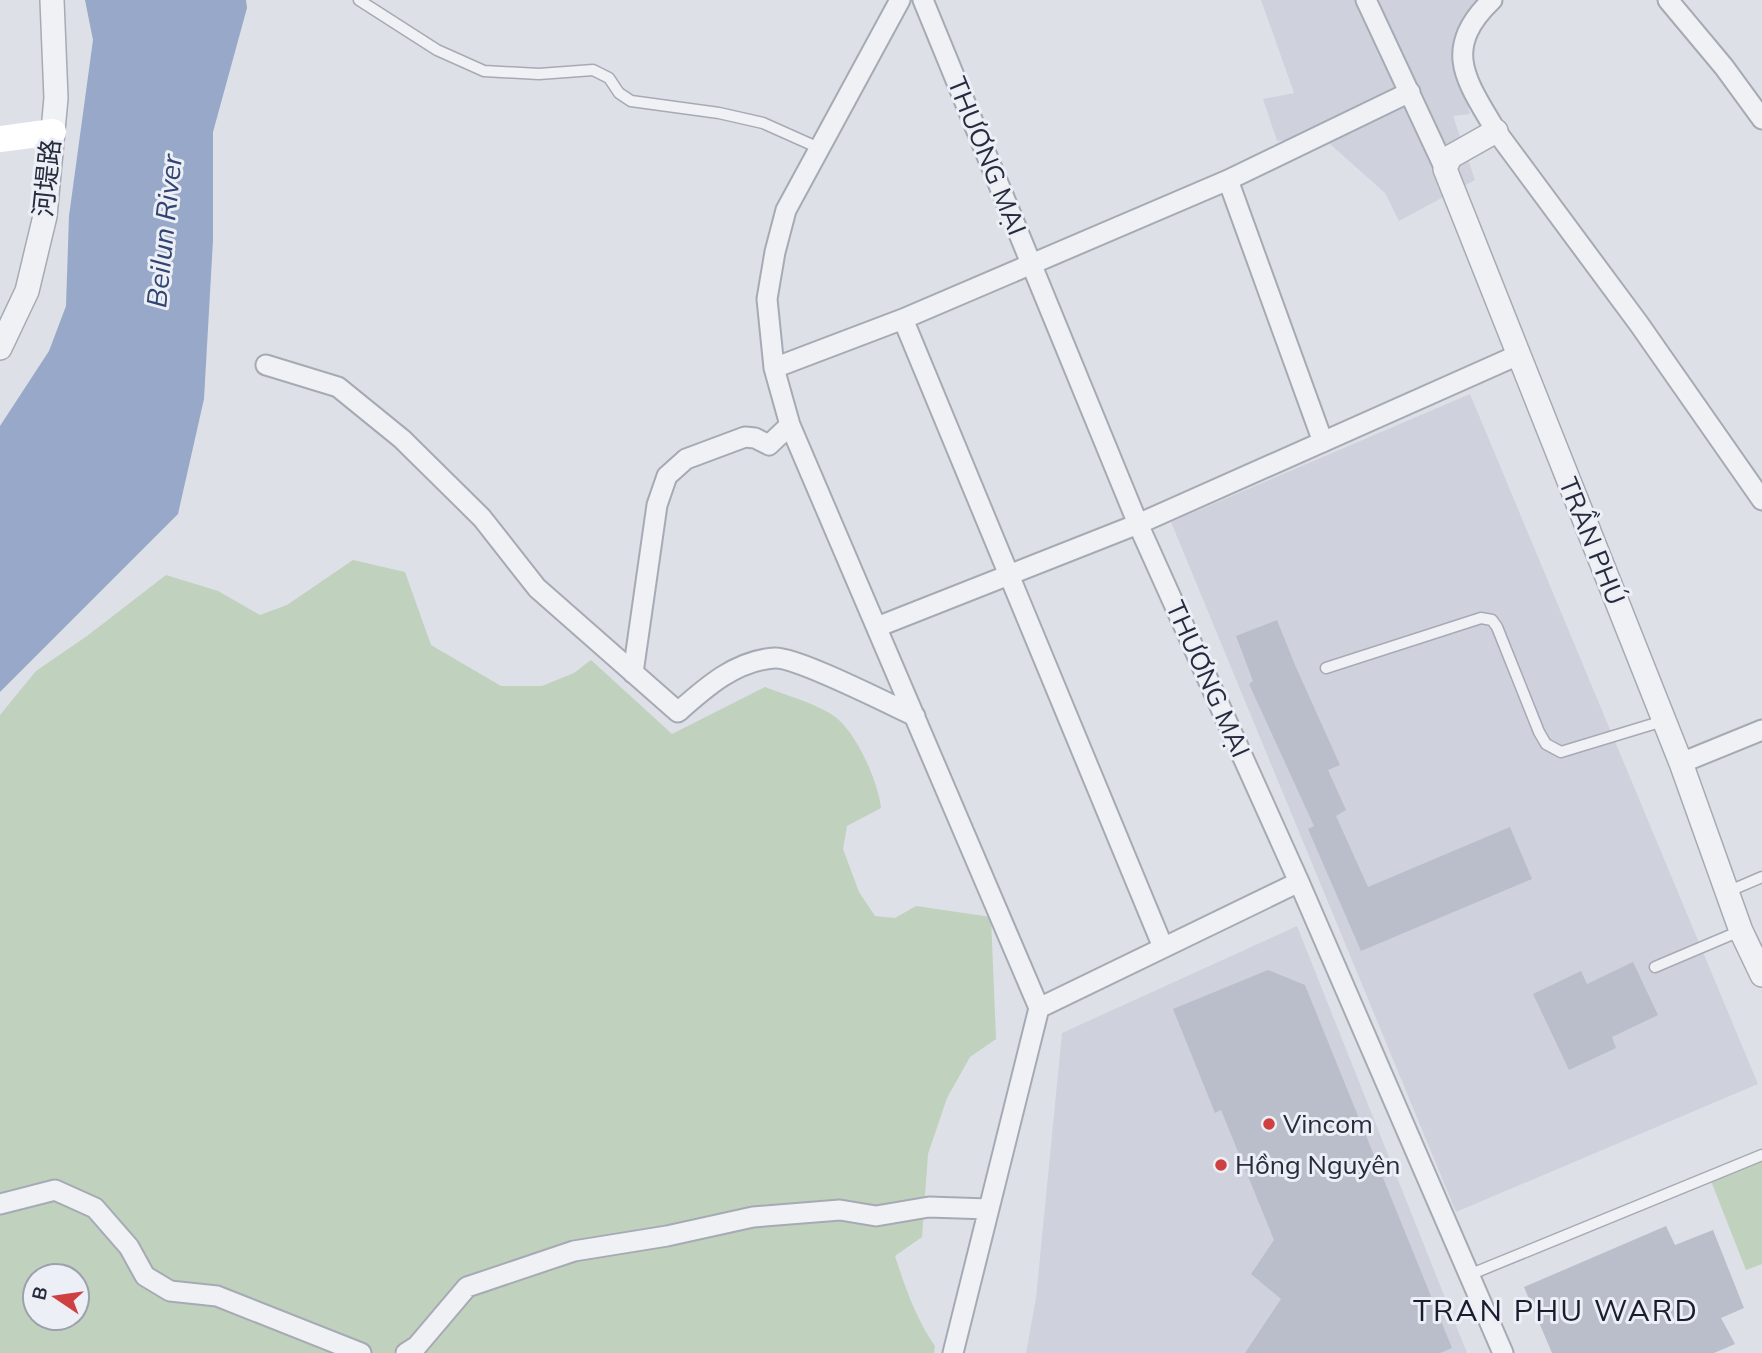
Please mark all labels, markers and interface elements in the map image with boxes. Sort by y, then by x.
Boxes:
street label: THƯƠNG MẠI [941,72,1034,240]
street label: 河堤路 [26,137,67,218]
water label: Beilun River [138,151,189,309]
street label: TRẦN PHÚ [1552,472,1633,609]
street label: THƯƠNG MẠI [1159,595,1258,762]
place label: Vincom [1283,1107,1373,1140]
marker: Vincom [1261,1116,1277,1132]
place label: Hồng Nguyên [1235,1148,1401,1181]
marker: Hồng Nguyên [1213,1157,1229,1173]
north arrow [21,1262,91,1332]
text: B [26,1284,53,1302]
district label: TRAN PHU WARD [1413,1291,1699,1329]

